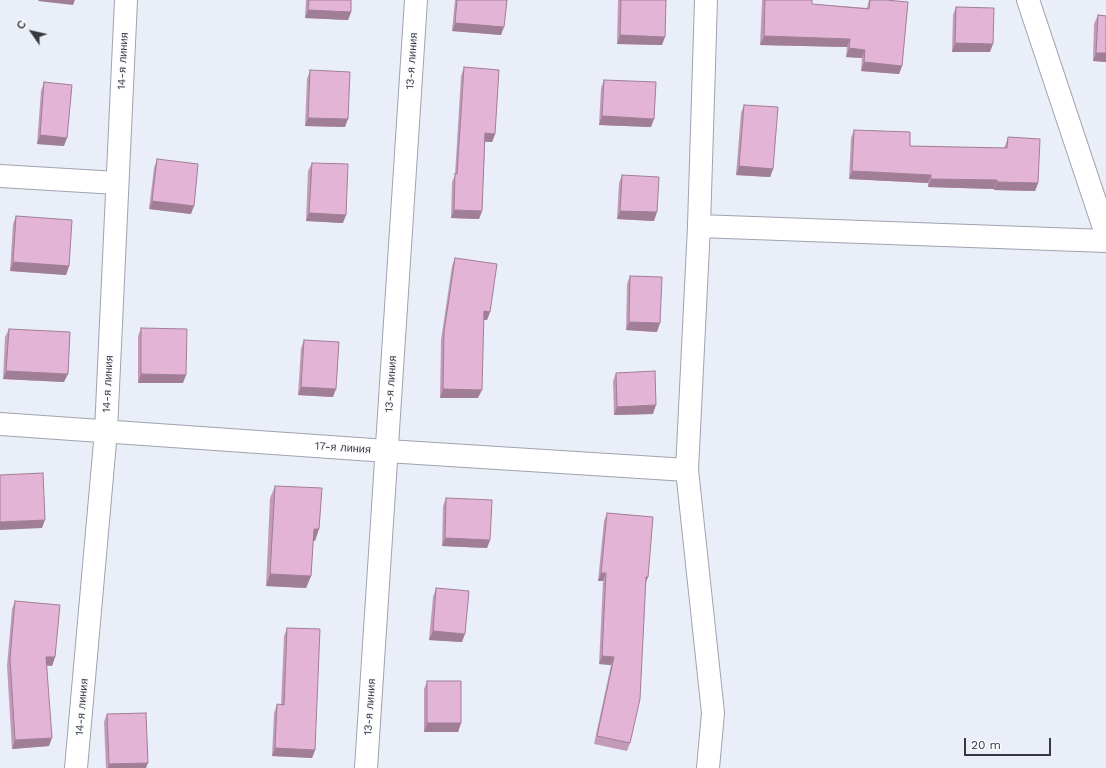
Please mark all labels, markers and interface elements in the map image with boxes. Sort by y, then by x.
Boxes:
north arrow [12,12,52,52]
text: С [14,18,29,32]
street label: 14-я линия [115,32,131,90]
street label: 13-я линия [403,32,421,90]
street label: 14-я линия [100,355,116,413]
street label: 13-я линия [382,355,400,413]
street label: 17-я линия [315,439,371,457]
street label: 14-я линия [73,678,91,736]
street label: 13-я линия [361,678,379,736]
scale bar [966,730,1053,756]
text: 20 m [971,738,1001,752]

